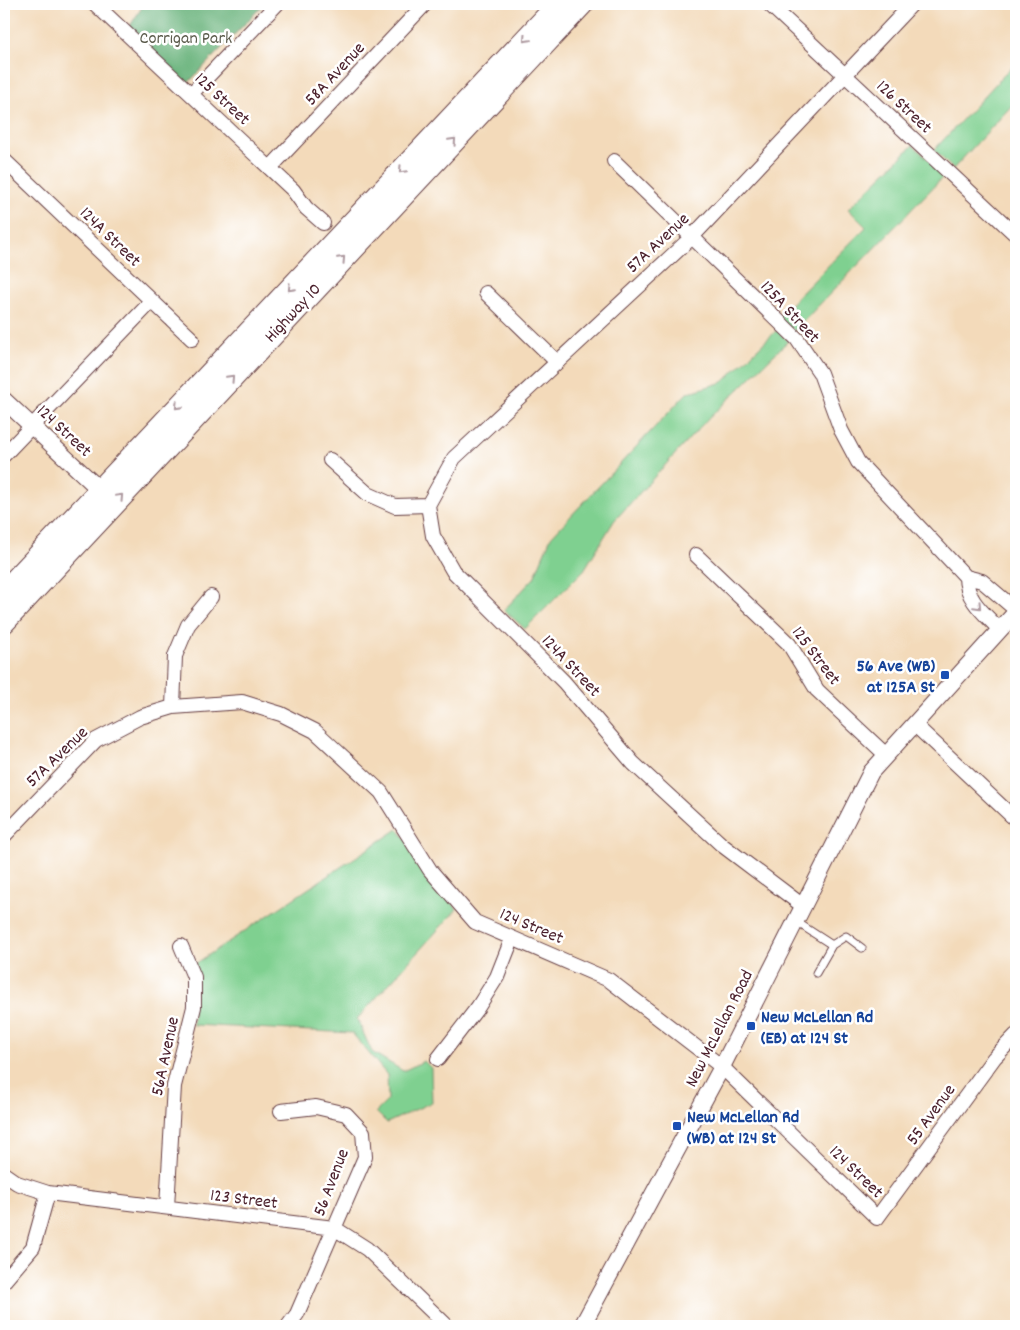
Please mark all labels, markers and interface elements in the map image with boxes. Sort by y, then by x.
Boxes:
park label: Corrigan Park [140,27,233,52]
one-way arrow [523,34,532,43]
street label: 58A Avenue [300,37,372,112]
street label: 125 Street [188,67,255,132]
street label: 126 Street [870,75,937,141]
one-way arrow [447,137,456,146]
one-way arrow [399,165,408,174]
street label: 124A Street [73,202,146,274]
street label: 57A Avenue [621,208,696,280]
one-way arrow [336,256,345,265]
street label: 125A Street [753,276,825,350]
street label: Highway 10 [260,278,328,349]
one-way arrow [287,283,296,292]
one-way arrow [225,375,234,384]
street label: 124 Street [30,400,97,464]
one-way arrow [175,400,184,409]
one-way arrow [114,494,123,503]
one-way arrow [972,600,981,609]
street label: 125 Street [785,622,846,691]
street label: 124A Street [535,630,606,704]
place label: 56 Ave (WB) at 125A St [856,655,935,701]
marker: 56 Ave (WB) at 125A St [939,669,951,681]
street label: 57A Avenue [21,722,95,794]
street label: 124 Street [495,903,567,952]
street label: New McLellan Road [680,966,761,1092]
place label: New McLellan Rd (EB) at 124 St [761,1006,873,1052]
street label: 56A Avenue [146,1015,187,1098]
marker: New McLellan Rd (EB) at 124 St [745,1020,757,1032]
street label: 55 Avenue [901,1080,963,1151]
place label: New McLellan Rd (WB) at 124 St [687,1106,799,1152]
marker: New McLellan Rd (WB) at 124 St [671,1120,683,1132]
street label: 124 Street [822,1140,888,1205]
street label: 56 Avenue [308,1145,357,1220]
street label: 123 Street [209,1184,279,1217]

